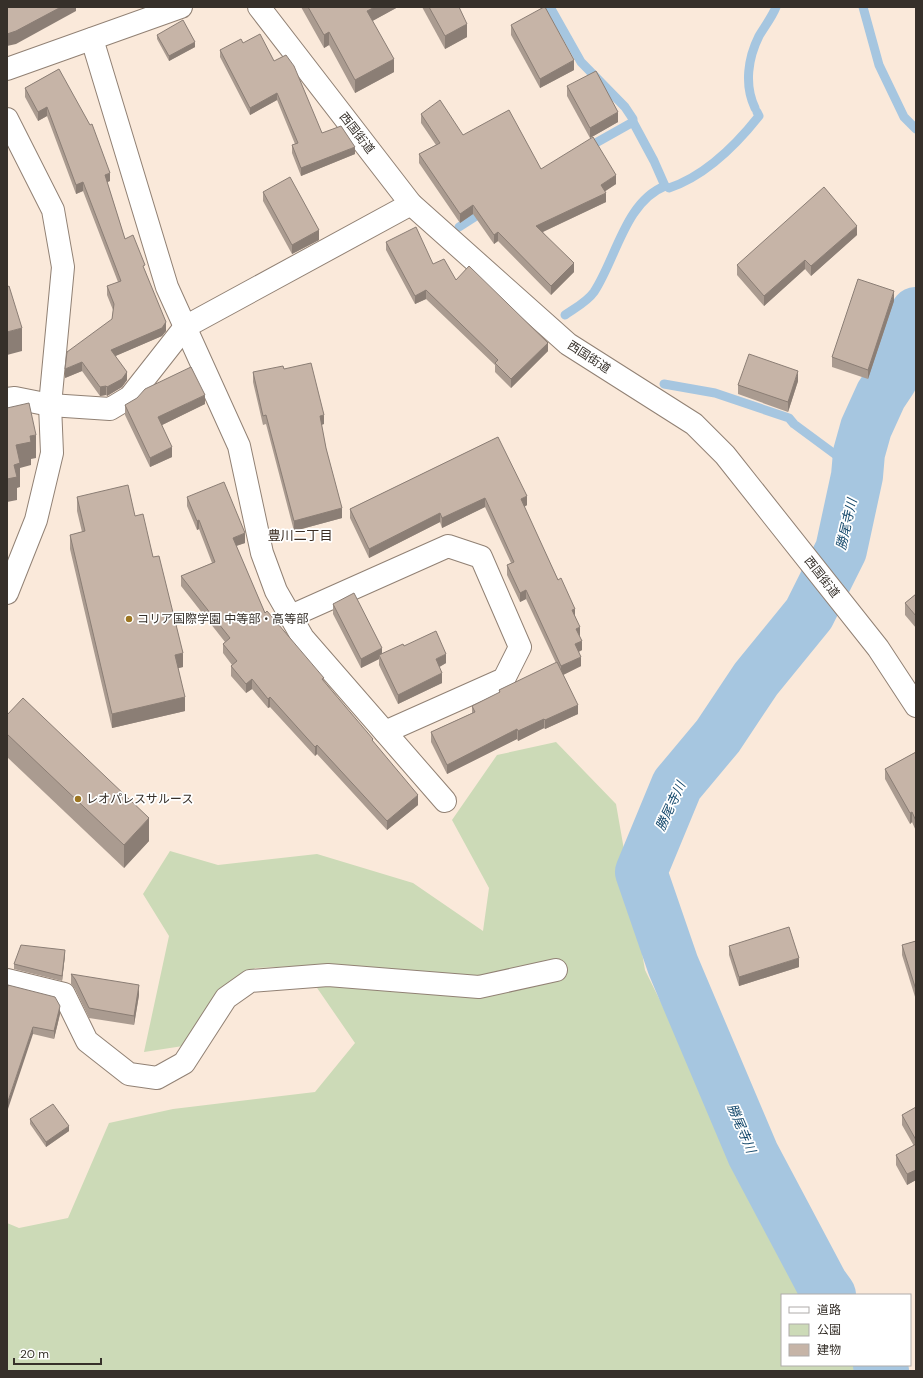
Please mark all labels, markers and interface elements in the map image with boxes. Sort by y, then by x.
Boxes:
street label: 西国街道 [336,109,378,157]
street label: 西国街道 [565,337,613,377]
water label: 勝尾寺川 [832,495,861,551]
district label: 豊川二丁目 [267,527,333,544]
street label: 西国街道 [801,553,843,601]
place label: コリア国際学園 中等部・高等部 [137,611,308,627]
marker: コリア国際学園 中等部・高等部 [124,614,134,624]
water label: 勝尾寺川 [652,777,690,833]
place label: レオパレスサルース [86,791,193,807]
marker: レオパレスサルース [73,794,83,804]
water label: 勝尾寺川 [724,1101,760,1157]
legend [781,1294,911,1366]
text: 道路 [817,1302,841,1318]
text: 公園 [817,1322,841,1338]
scale bar [14,1340,101,1366]
text: 建物 [817,1342,841,1358]
text: 20 m [20,1346,49,1362]

